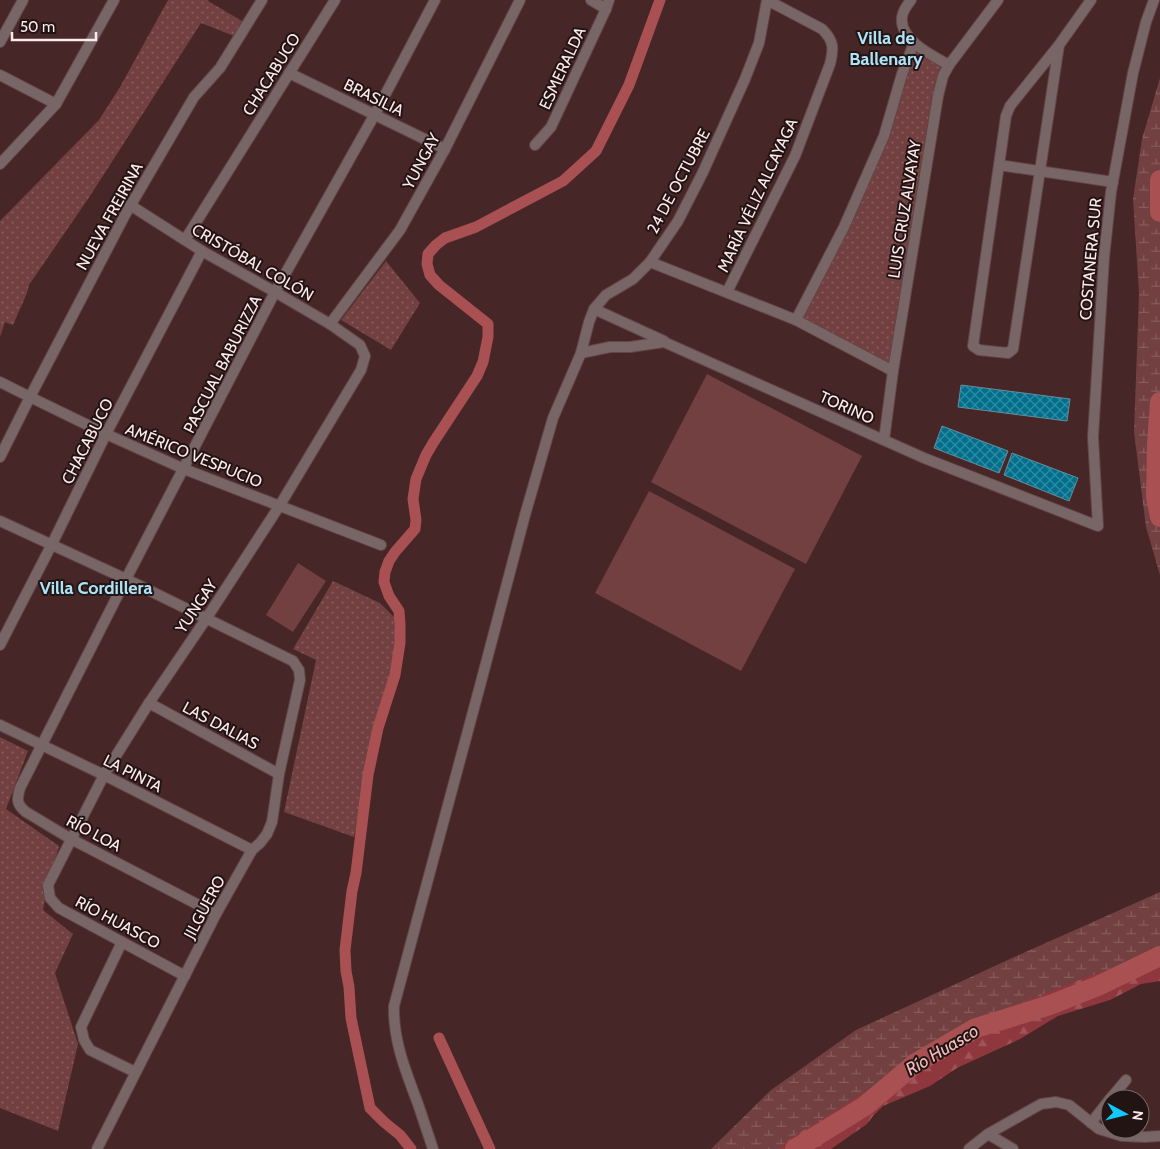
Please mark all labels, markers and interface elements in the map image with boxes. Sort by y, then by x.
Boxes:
scale bar [12,10,96,42]
text: 50 m [20,18,55,36]
street label: ESMERALDA [535,24,590,112]
district label: Villa de Ballenary [849,27,923,70]
street label: CHACABUCO [239,30,304,119]
street label: BRASILIA [341,75,407,120]
street label: MARÍA VÉLIZ ALCAYAGA [713,115,802,275]
street label: 24 DE OCTUBRE [643,126,714,237]
street label: YUNGAY [398,129,444,193]
street label: LUIS CRUZ ALVAYAY [884,138,925,280]
street label: NUEVA FREIRINA [72,159,147,273]
street label: COSTANERA SUR [1076,197,1105,321]
street label: CRISTÓBAL COLÓN [188,220,317,305]
street label: PASCUAL BABURIZZA [179,292,265,436]
street label: TORINO [817,387,877,428]
street label: CHACABUCO [58,395,117,487]
street label: AMÉRICO VESPUCIO [123,419,265,492]
street label: YUNGAY [171,575,222,638]
district label: Villa Cordillera [40,577,152,599]
street label: LAS DALIAS [179,697,262,753]
street label: LA PINTA [100,751,165,796]
street label: RÍO LOA [63,811,125,856]
street label: JILGUERO [179,872,229,943]
street label: RÍO HUASCO [72,892,163,953]
water label: Río Huasco [902,1020,982,1080]
north arrow [1100,1089,1150,1139]
text: N [1128,1110,1147,1122]

